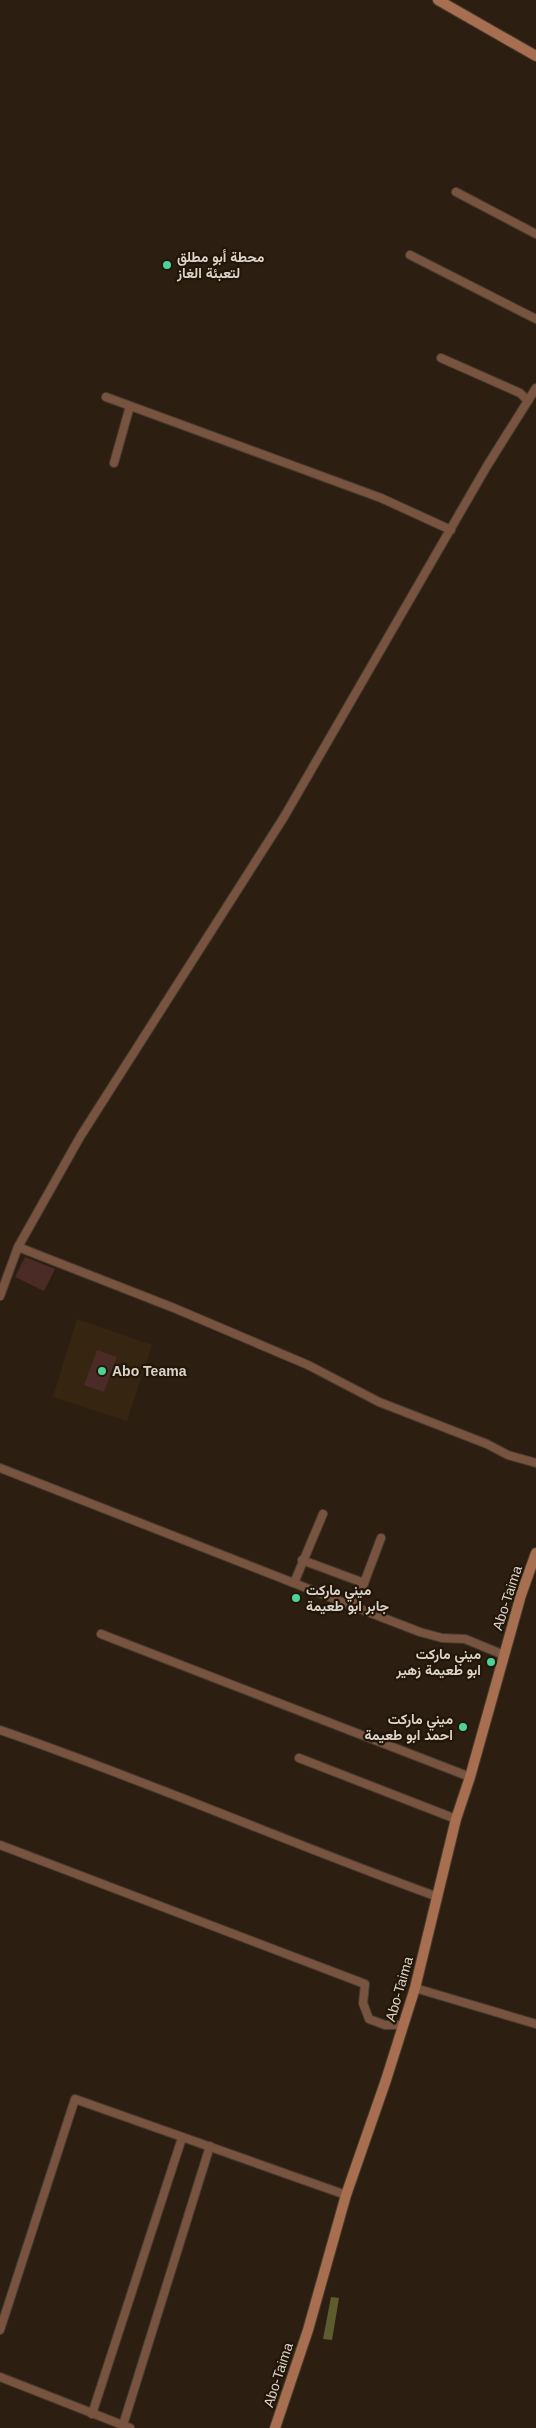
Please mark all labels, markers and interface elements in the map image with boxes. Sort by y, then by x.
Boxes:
place label: محطة أبو مطلق لتعبئة الغاز [176,249,265,282]
marker: محطة أبو مطلق لتعبئة الغاز [161,259,173,271]
place label: Abo Teama [112,1363,187,1379]
marker: Abo Teama [96,1365,108,1377]
street label: Abo-Taima [489,1564,525,1632]
place label: ميني ماركت جابر ابو طعيمة [306,1582,389,1615]
marker: ميني ماركت جابر ابو طعيمة [290,1592,302,1604]
place label: ميني ماركت ابو طعيمة زهير [395,1646,481,1679]
marker: ميني ماركت ابو طعيمة زهير [485,1656,497,1668]
place label: ميني ماركت احمد ابو طعيمة [364,1711,453,1744]
marker: ميني ماركت احمد ابو طعيمة [457,1721,469,1733]
street label: Abo-Taima [382,1954,416,2023]
street label: Abo-Taima [260,2341,296,2409]

